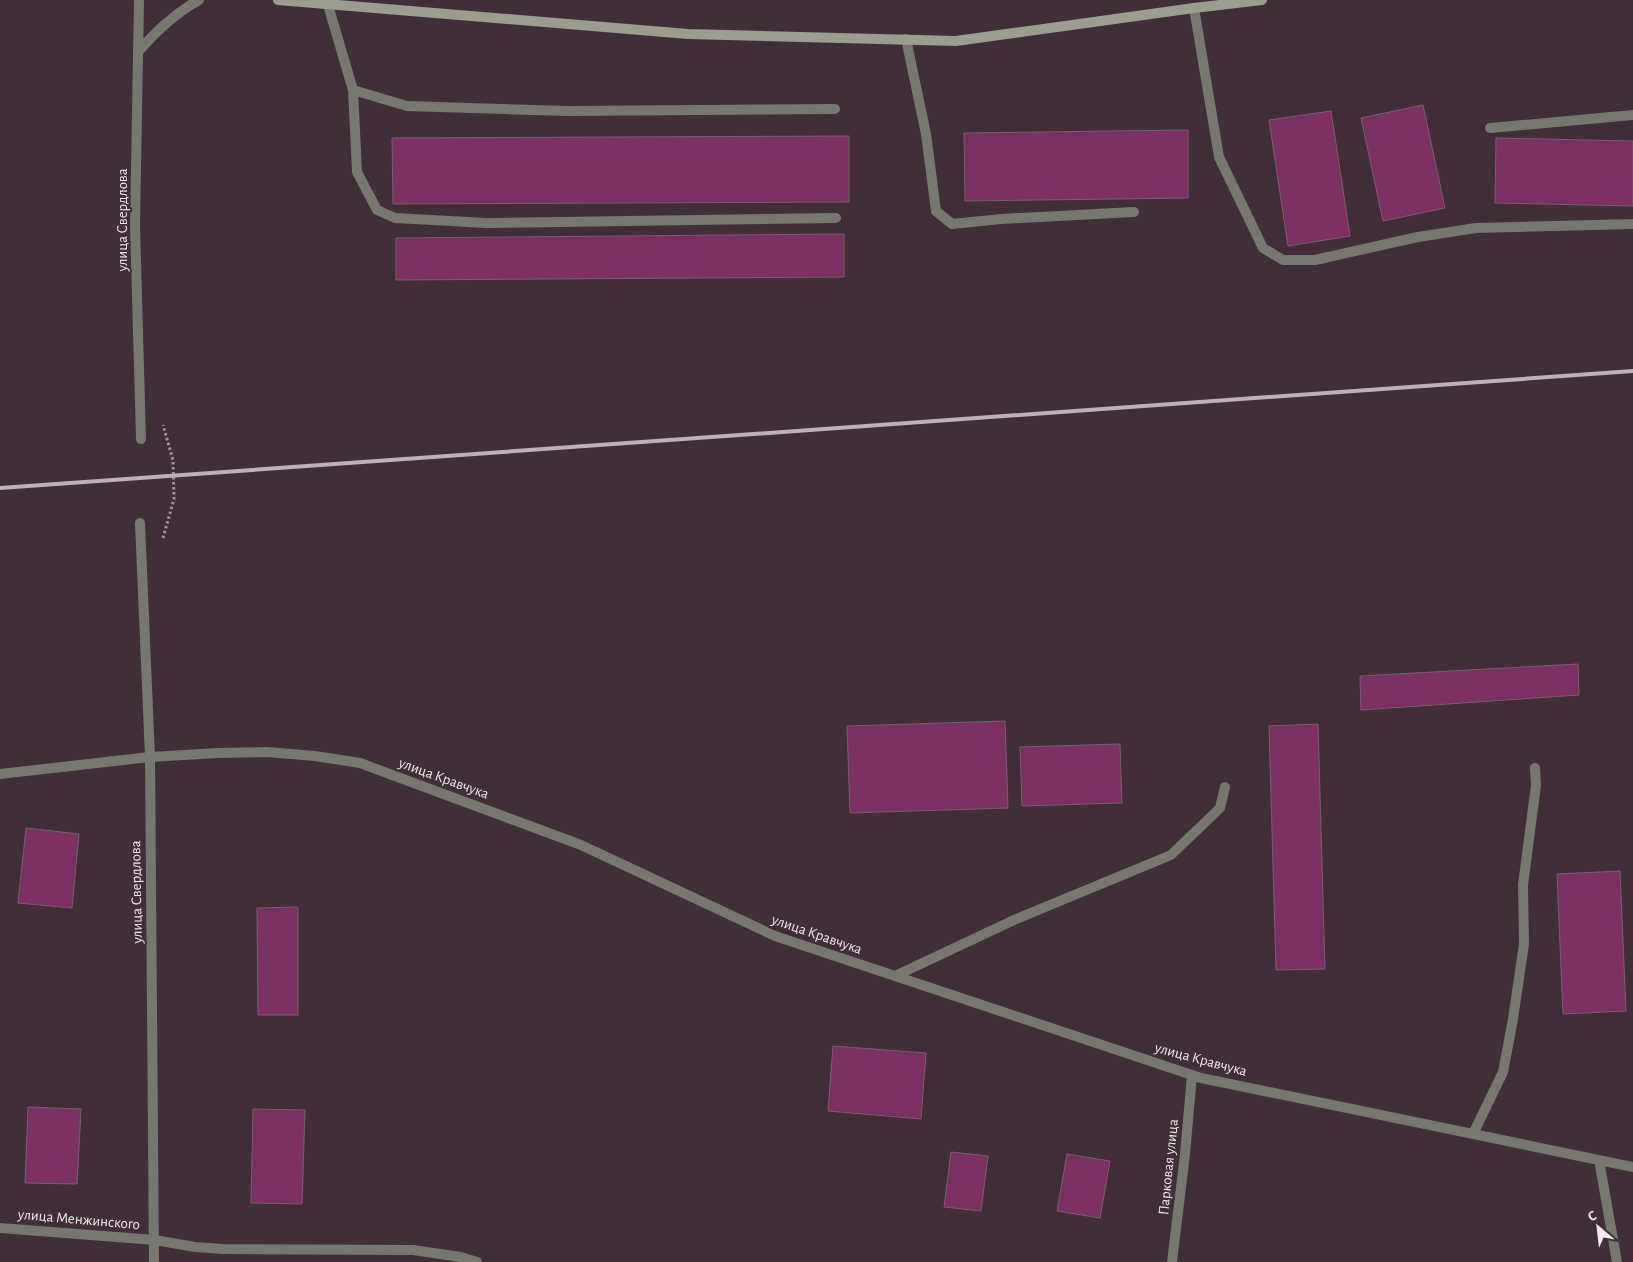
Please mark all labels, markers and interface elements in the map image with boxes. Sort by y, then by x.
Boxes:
street label: улица Свердлова [115,168,130,273]
street label: улица Кравчука [396,755,491,802]
street label: улица Свердлова [128,840,145,945]
street label: улица Кравчука [769,912,864,957]
street label: улица Кравчука [1152,1040,1249,1079]
street label: Парковая улица [1156,1118,1181,1216]
north arrow [1573,1202,1623,1252]
street label: улица Менжинского [16,1207,141,1232]
text: С [1586,1208,1599,1224]

